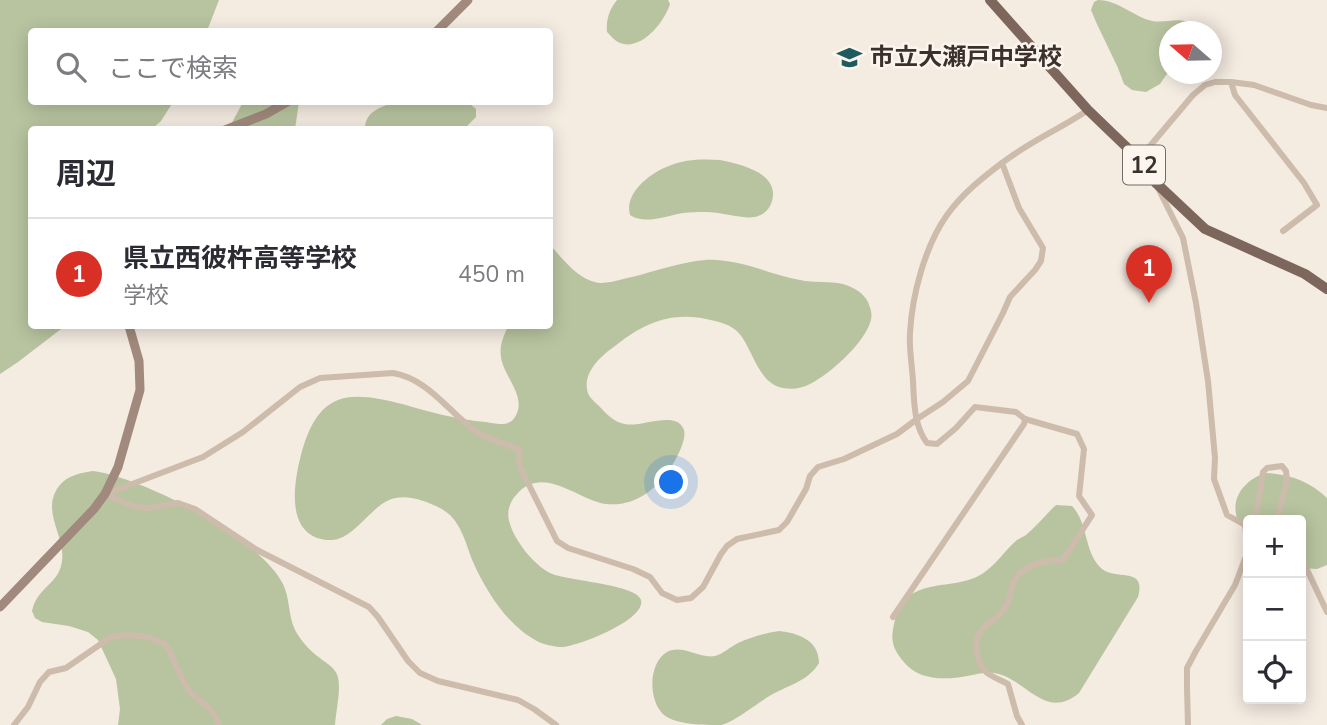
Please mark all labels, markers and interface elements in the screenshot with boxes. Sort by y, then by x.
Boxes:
north arrow [1159,21,1222,84]
search box [28,28,553,105]
place label: 市立大瀬戸中学校 [870,41,1062,73]
school or university icon: 市立大瀬戸中学校 [836,43,864,71]
icon: search [52,48,90,86]
text: ここで検索 [108,51,238,86]
road number: 12 [1123,146,1165,184]
text: 周辺 [56,154,116,195]
text: 県立西彼杵高等学校 [123,241,357,276]
pin: 1 [1126,245,1172,303]
text: 1 [72,259,86,290]
text: 450 m [458,259,525,290]
text: 学校 [123,280,169,311]
your location [654,465,688,499]
map controls [1243,515,1306,704]
button: + [1243,515,1306,578]
button: − [1243,578,1306,641]
button: locate [1243,641,1306,704]

